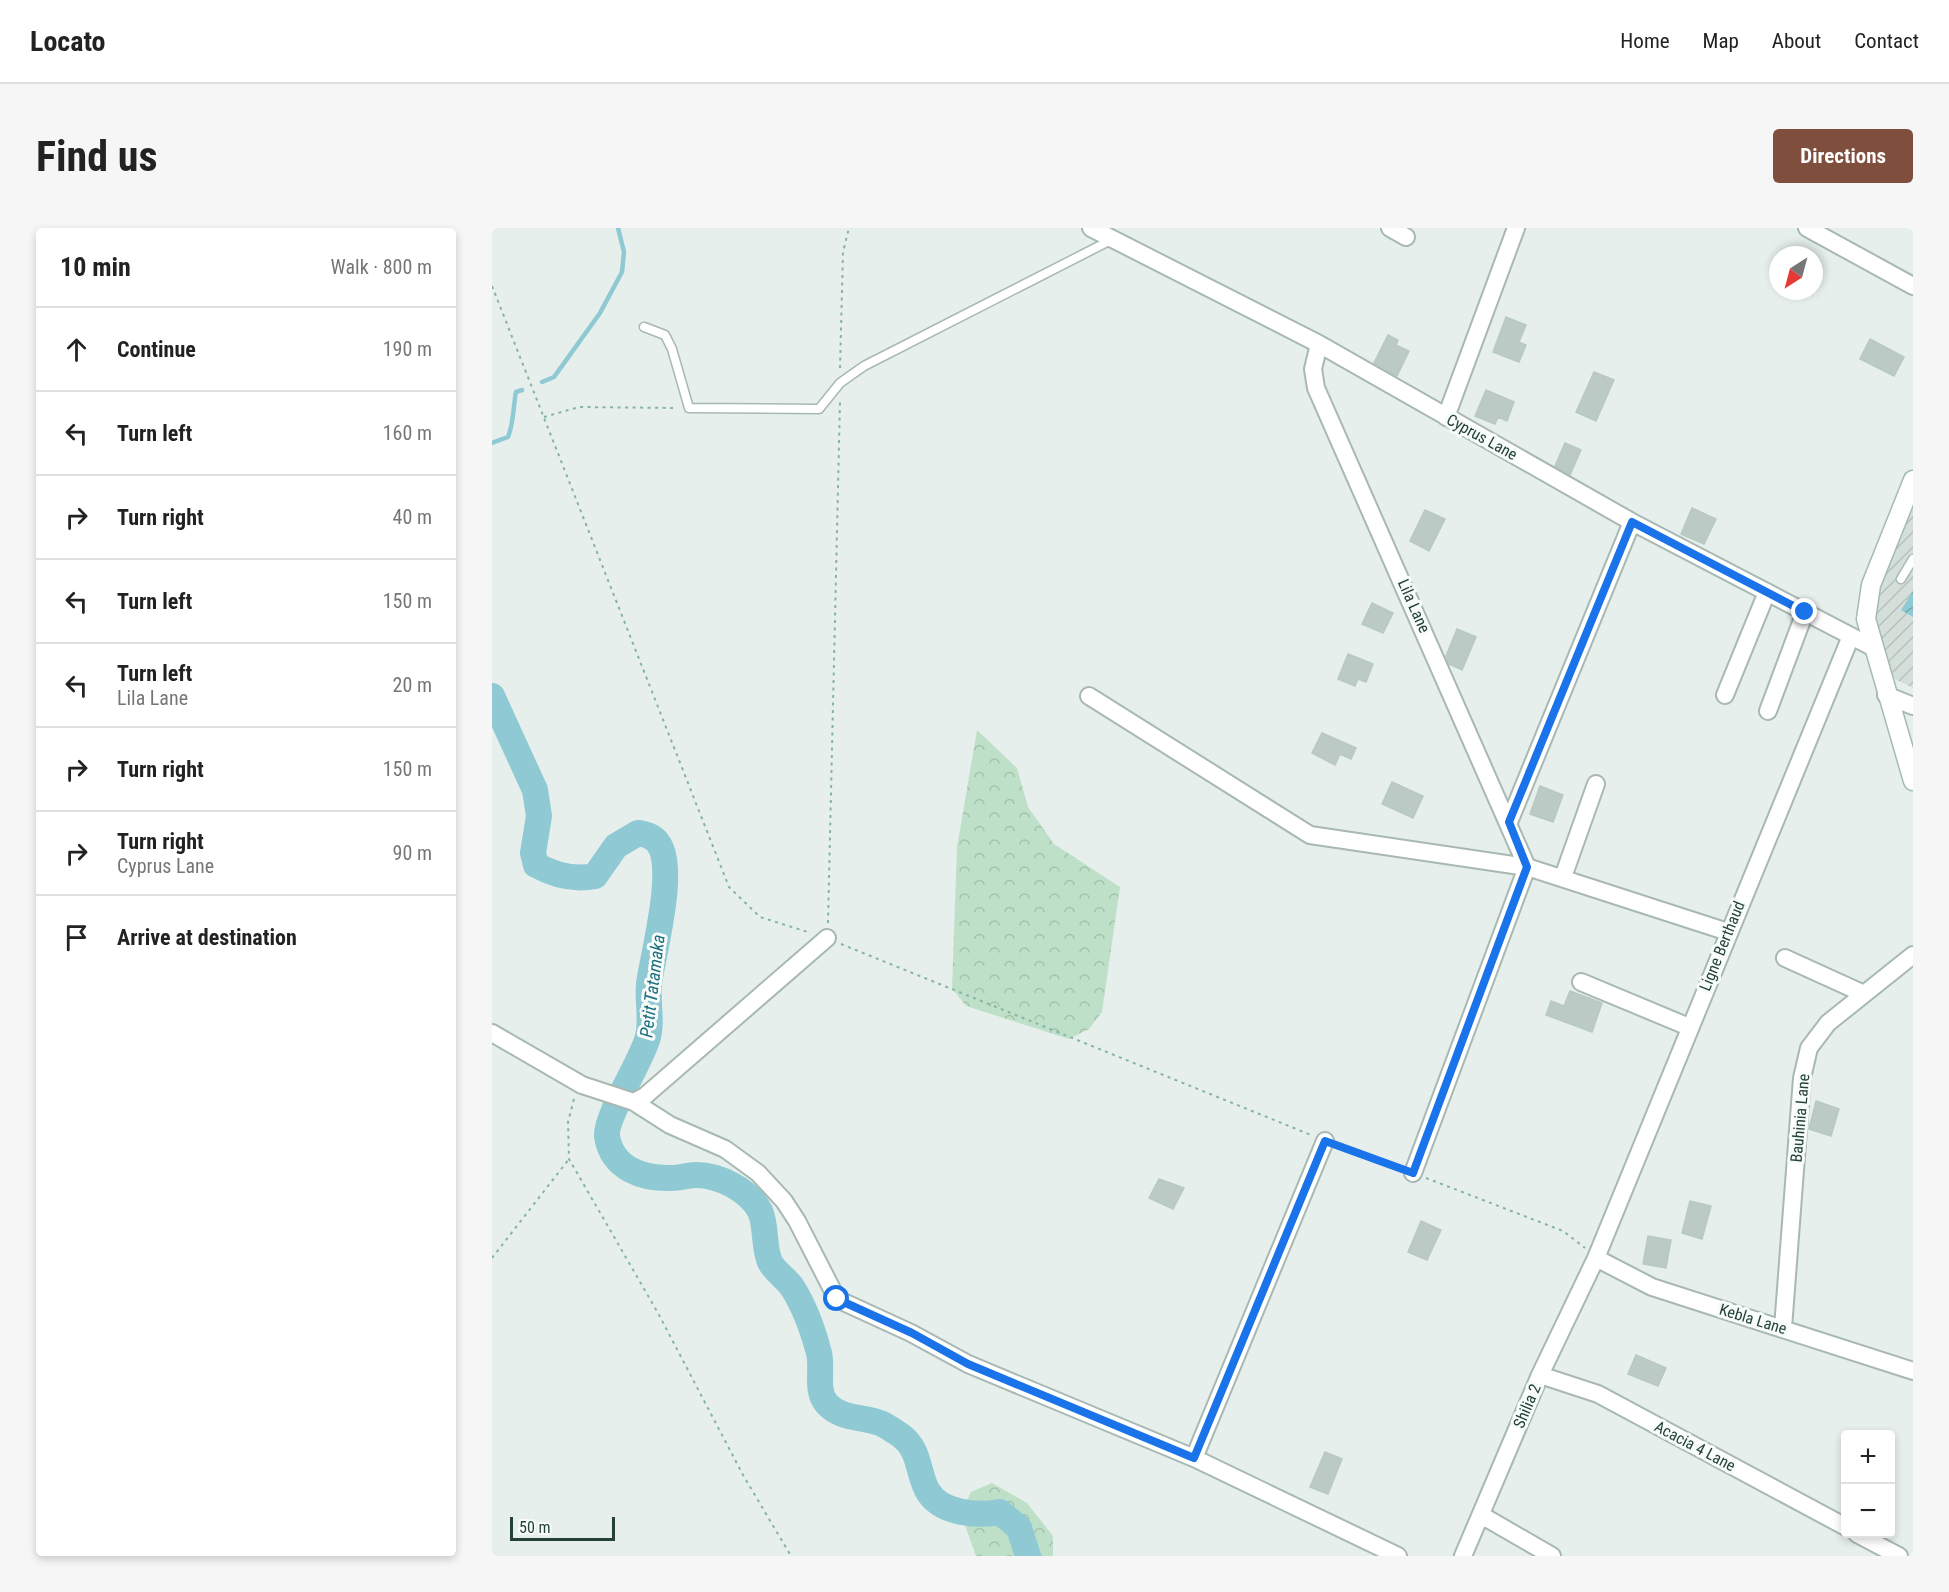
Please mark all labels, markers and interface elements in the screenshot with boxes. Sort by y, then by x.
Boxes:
text: Locato [30,25,106,58]
text: Home [1620,29,1670,53]
text: Map [1703,29,1739,53]
text: About [1772,29,1821,53]
text: Contact [1854,29,1919,53]
button: Directions [1773,129,1913,183]
text: Find us [36,132,157,181]
north arrow [1769,246,1823,300]
text: 10 min [60,252,131,282]
text: Walk · 800 m [331,255,432,279]
icon: ahead [60,333,93,366]
text: Continue [117,337,196,362]
text: 190 m [383,337,432,361]
street label: Cyprus Lane [1443,410,1521,464]
icon: left [60,417,93,450]
text: Turn left [117,421,192,446]
text: 160 m [383,421,432,445]
icon: right [60,501,93,534]
text: Turn right [117,505,204,530]
text: 40 m [393,505,432,529]
street label: Lila Lane [1394,576,1434,636]
icon: left [60,585,93,618]
text: Turn left [117,589,192,614]
text: 150 m [383,589,432,613]
route end [1791,598,1817,624]
text: Turn left [117,661,192,686]
icon: left [60,669,93,702]
text: 20 m [393,673,432,697]
text: Lila Lane [117,686,188,710]
icon: right [60,753,93,786]
text: Turn right [117,757,204,782]
text: 150 m [383,757,432,781]
text: Turn right [117,829,204,854]
icon: right [60,837,93,870]
text: 90 m [393,841,432,865]
text: Cyprus Lane [117,854,214,878]
street label: Ligne Berthaud [1695,898,1749,994]
icon: arrive [60,921,93,954]
text: Arrive at destination [117,925,297,950]
water label: Petit Tatamaka [635,933,669,1039]
street label: Bauhinia Lane [1787,1073,1813,1163]
route start [823,1285,849,1311]
street label: Kebla Lane [1717,1300,1789,1338]
street label: Shilia 2 [1509,1381,1545,1431]
street label: Acacia 4 Lane [1651,1417,1739,1475]
map controls [1841,1430,1895,1538]
button: + [1841,1430,1895,1484]
button: − [1841,1484,1895,1538]
scale bar [510,1514,615,1542]
text: 50 m [519,1518,551,1537]

